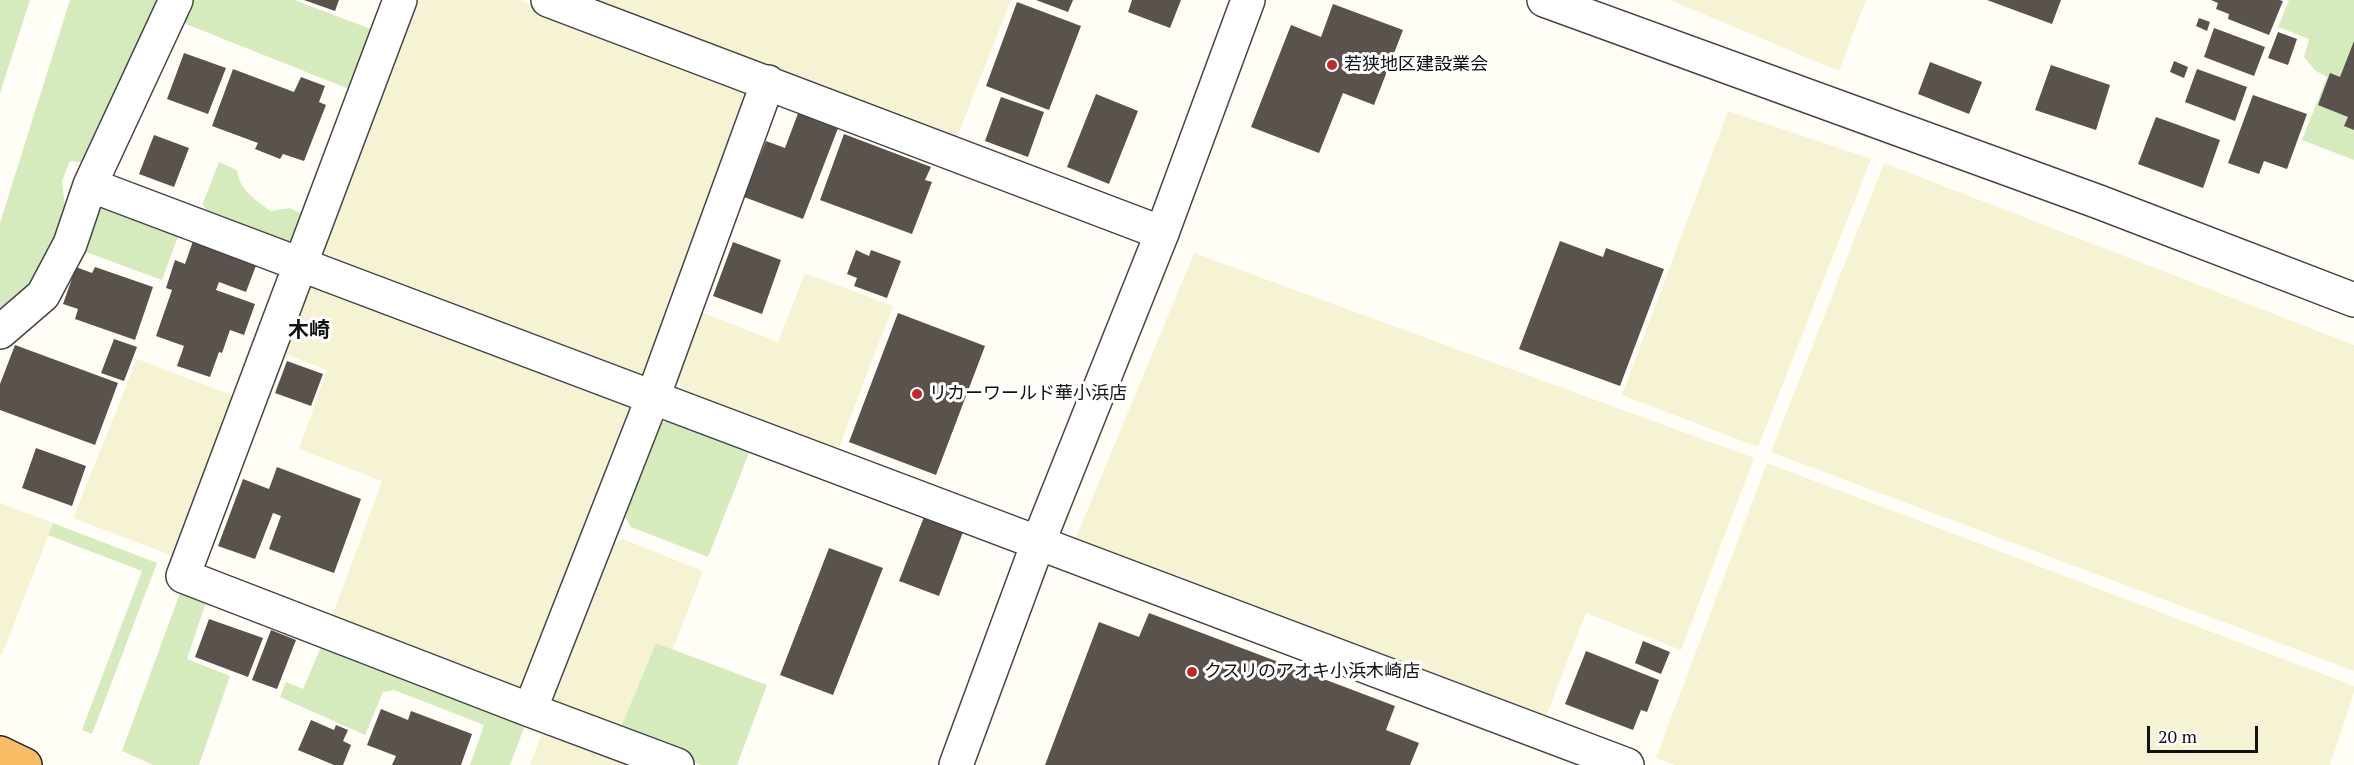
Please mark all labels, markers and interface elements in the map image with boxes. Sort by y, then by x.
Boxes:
place label: 若狭地区建設業会 [1344,54,1488,76]
marker: 若狭地区建設業会 [1325,58,1339,72]
district label: 木崎 [288,318,330,344]
place label: リカーワールド華小浜店 [929,383,1127,405]
marker: リカーワールド華小浜店 [910,387,924,401]
place label: クスリのアオキ小浜木崎店 [1204,661,1420,683]
marker: クスリのアオキ小浜木崎店 [1185,665,1199,679]
scale bar [2150,714,2261,752]
text: 20 m [2158,724,2197,748]

